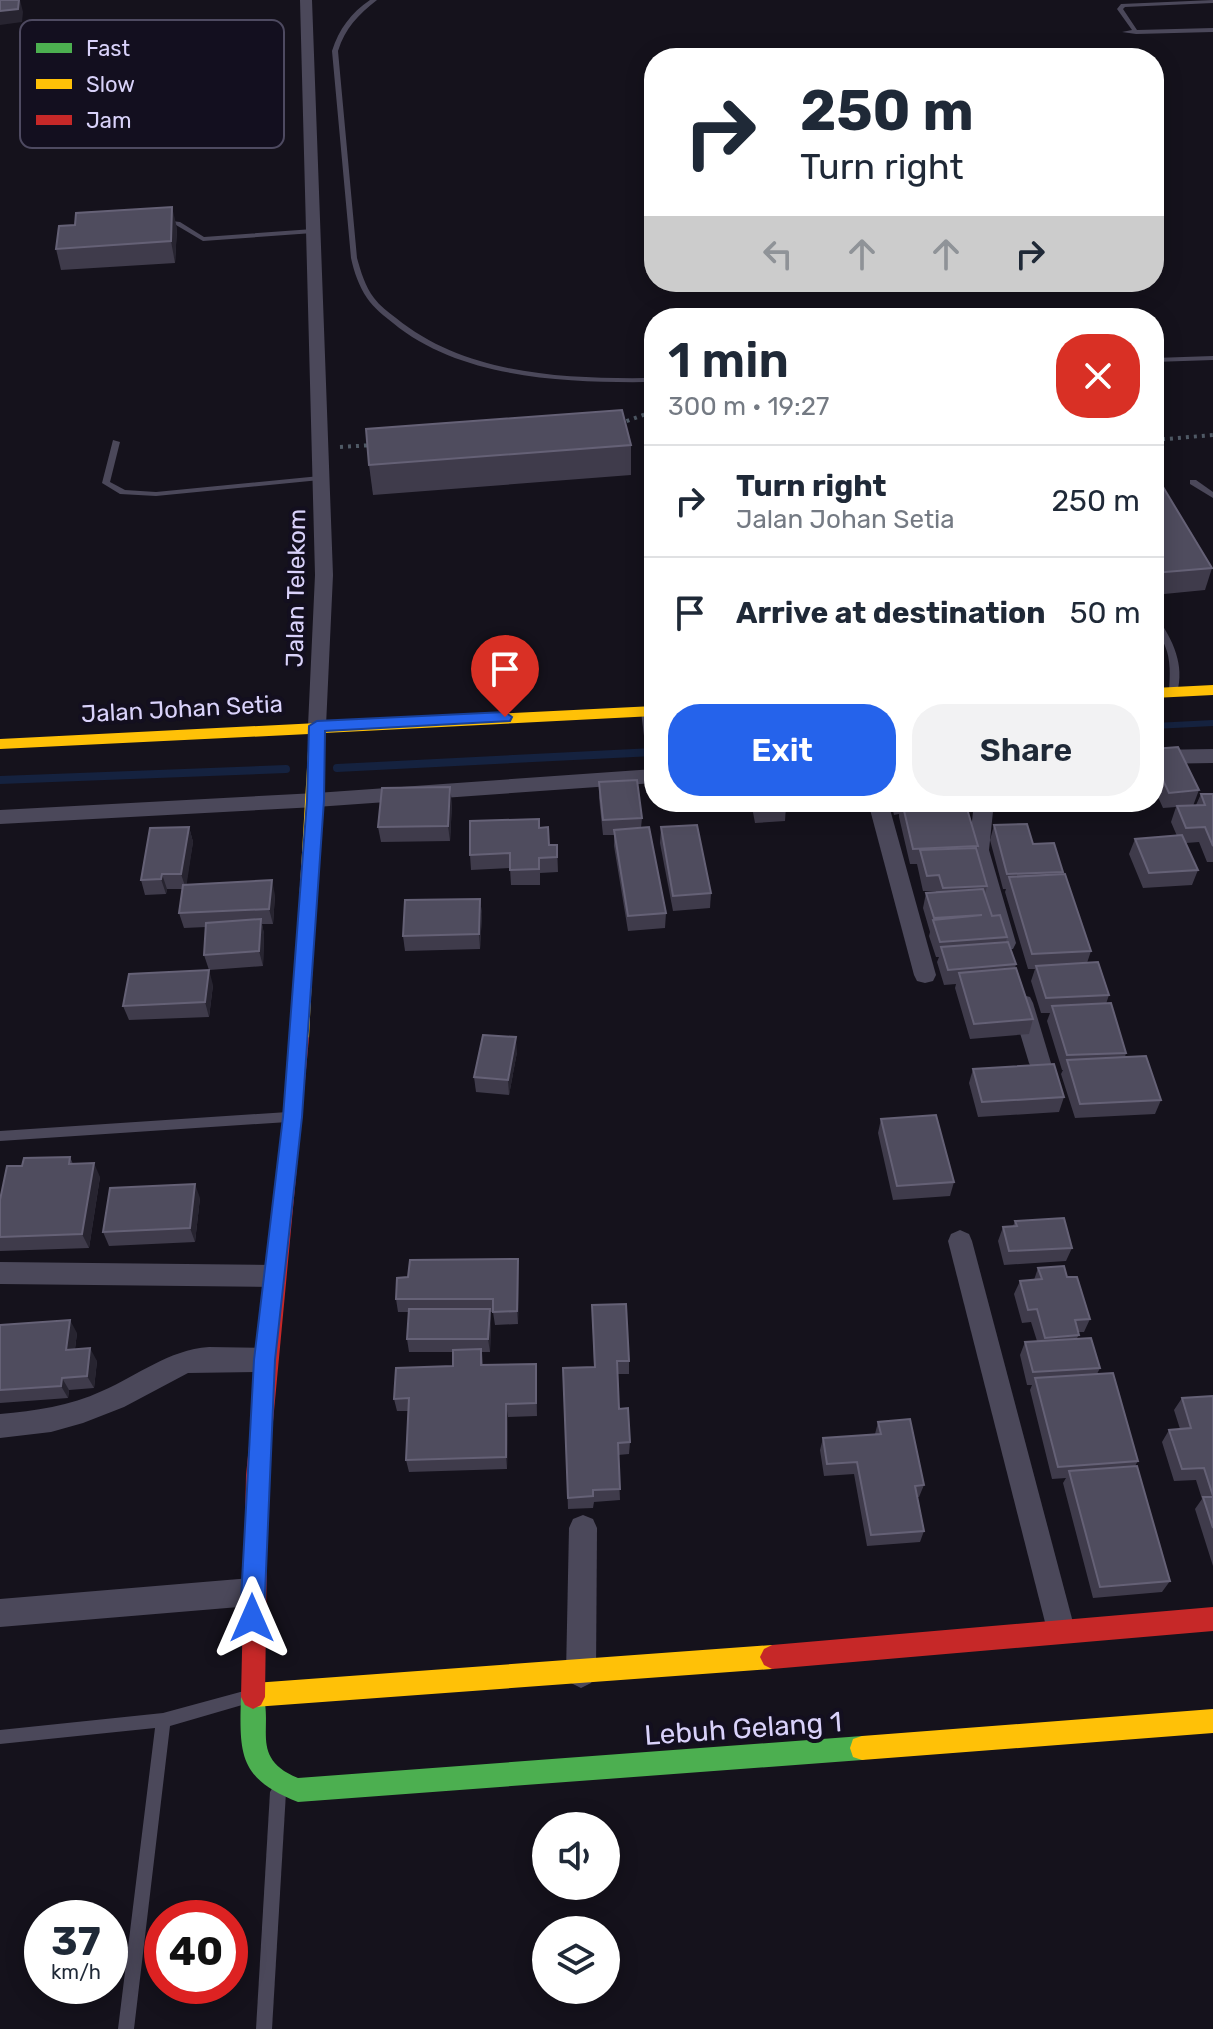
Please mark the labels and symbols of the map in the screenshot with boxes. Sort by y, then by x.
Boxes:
legend [20,20,284,148]
text: Fast [86,35,131,62]
text: Slow [86,71,135,98]
text: Jam [86,107,132,134]
street label: Jalan Telekom [281,509,311,667]
pin [471,635,539,717]
street label: Jalan Johan Setia [80,690,284,728]
position arrow [210,1576,294,1660]
street label: Lebuh Gelang 1 [643,1705,843,1752]
speed limit sign: 40 [144,1900,248,2004]

